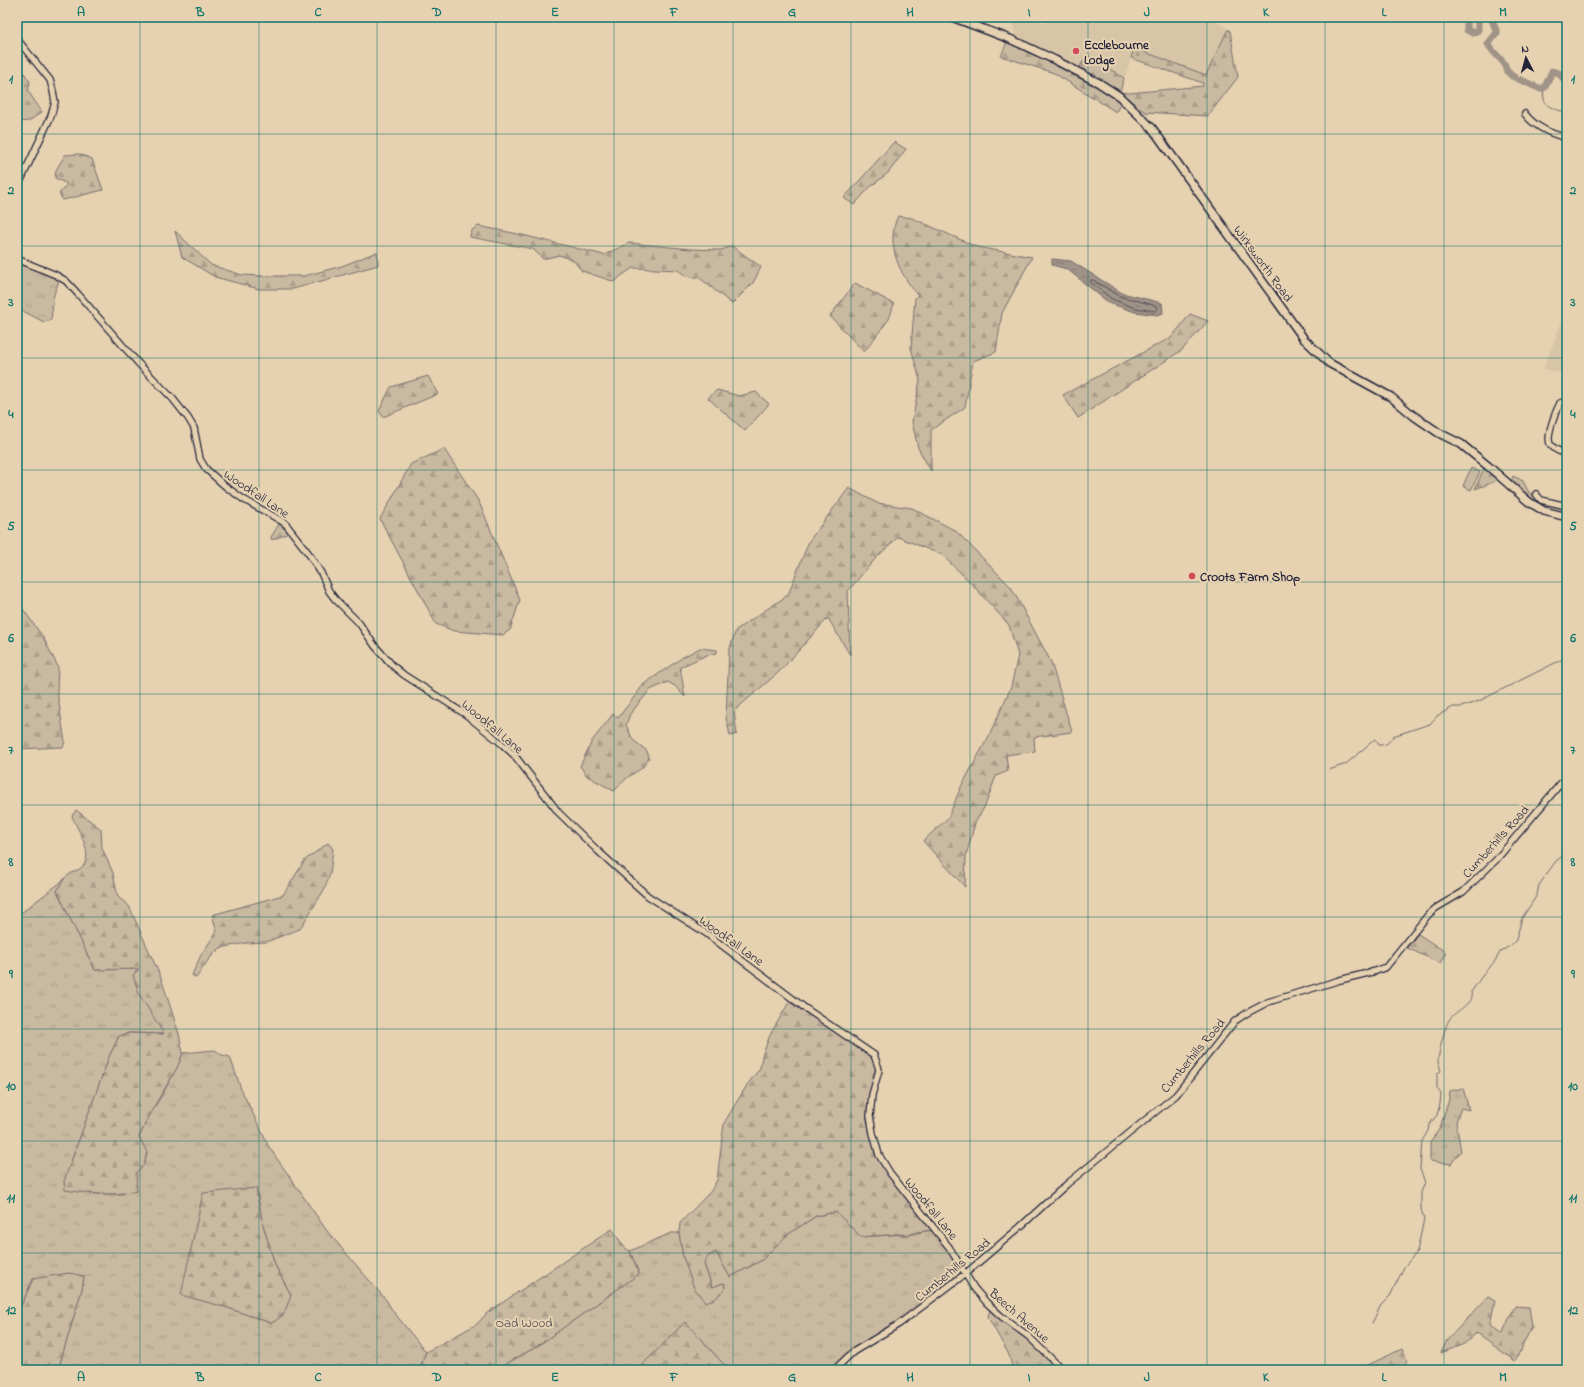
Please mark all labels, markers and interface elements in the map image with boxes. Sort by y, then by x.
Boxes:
text: A [77,3,85,22]
text: B [195,3,205,22]
text: C [314,3,322,22]
text: D [431,3,442,22]
text: E [551,3,559,22]
text: F [669,3,679,22]
text: G [788,3,796,22]
text: H [906,3,914,22]
text: I [1027,3,1031,22]
text: J [1144,3,1150,22]
text: K [1263,3,1270,22]
text: L [1382,3,1388,22]
text: M [1499,3,1507,22]
place label: Ecclebourne Lodge [1084,36,1150,72]
north arrow [1506,38,1546,78]
text: N [1521,41,1530,57]
marker: Ecclebourne Lodge [1071,46,1081,56]
text: 1 [9,70,14,89]
text: 1 [1571,70,1576,89]
text: 2 [7,181,15,200]
text: 2 [1569,181,1577,200]
street label: Wirksworth Road [1228,222,1298,307]
text: 3 [7,293,14,312]
text: 3 [1569,293,1576,312]
text: 4 [7,405,14,424]
text: 4 [1569,405,1576,424]
street label: Woodfall Lane [219,465,293,523]
text: 5 [7,517,15,536]
text: 5 [1569,517,1577,536]
place label: Croots Farm Shop [1200,568,1300,587]
marker: Croots Farm Shop [1187,571,1197,581]
text: 6 [7,629,14,648]
text: 6 [1569,629,1576,648]
street label: Woodfall Lane [457,696,527,759]
text: 7 [8,741,14,760]
text: 7 [1570,741,1576,760]
street label: Cumberhills Road [1458,801,1535,883]
text: 8 [8,853,14,872]
text: 8 [1570,853,1576,872]
street label: Woodfall Lane [695,911,767,971]
text: 9 [8,965,14,984]
text: 9 [1570,965,1576,984]
street label: Cumberhills Road [1156,1014,1231,1097]
text: 10 [6,1077,16,1096]
text: 10 [1568,1077,1578,1096]
street label: Woodfall Lane [900,1174,962,1244]
text: 11 [7,1189,16,1208]
text: 11 [1569,1189,1578,1208]
street label: Cumberhills Road [911,1233,995,1307]
street label: Beech Avenue [984,1284,1053,1348]
text: 12 [6,1301,17,1320]
text: 12 [1568,1301,1579,1320]
park label: Oad Wood [495,1314,553,1333]
text: A [77,1368,85,1387]
text: B [195,1368,205,1387]
text: C [314,1368,322,1387]
text: D [431,1368,442,1387]
text: E [551,1368,559,1387]
text: F [669,1368,679,1387]
text: G [788,1368,796,1387]
text: H [906,1368,914,1387]
text: I [1027,1368,1031,1387]
text: J [1144,1368,1150,1387]
text: K [1263,1368,1270,1387]
text: L [1382,1368,1388,1387]
text: M [1499,1368,1507,1387]

